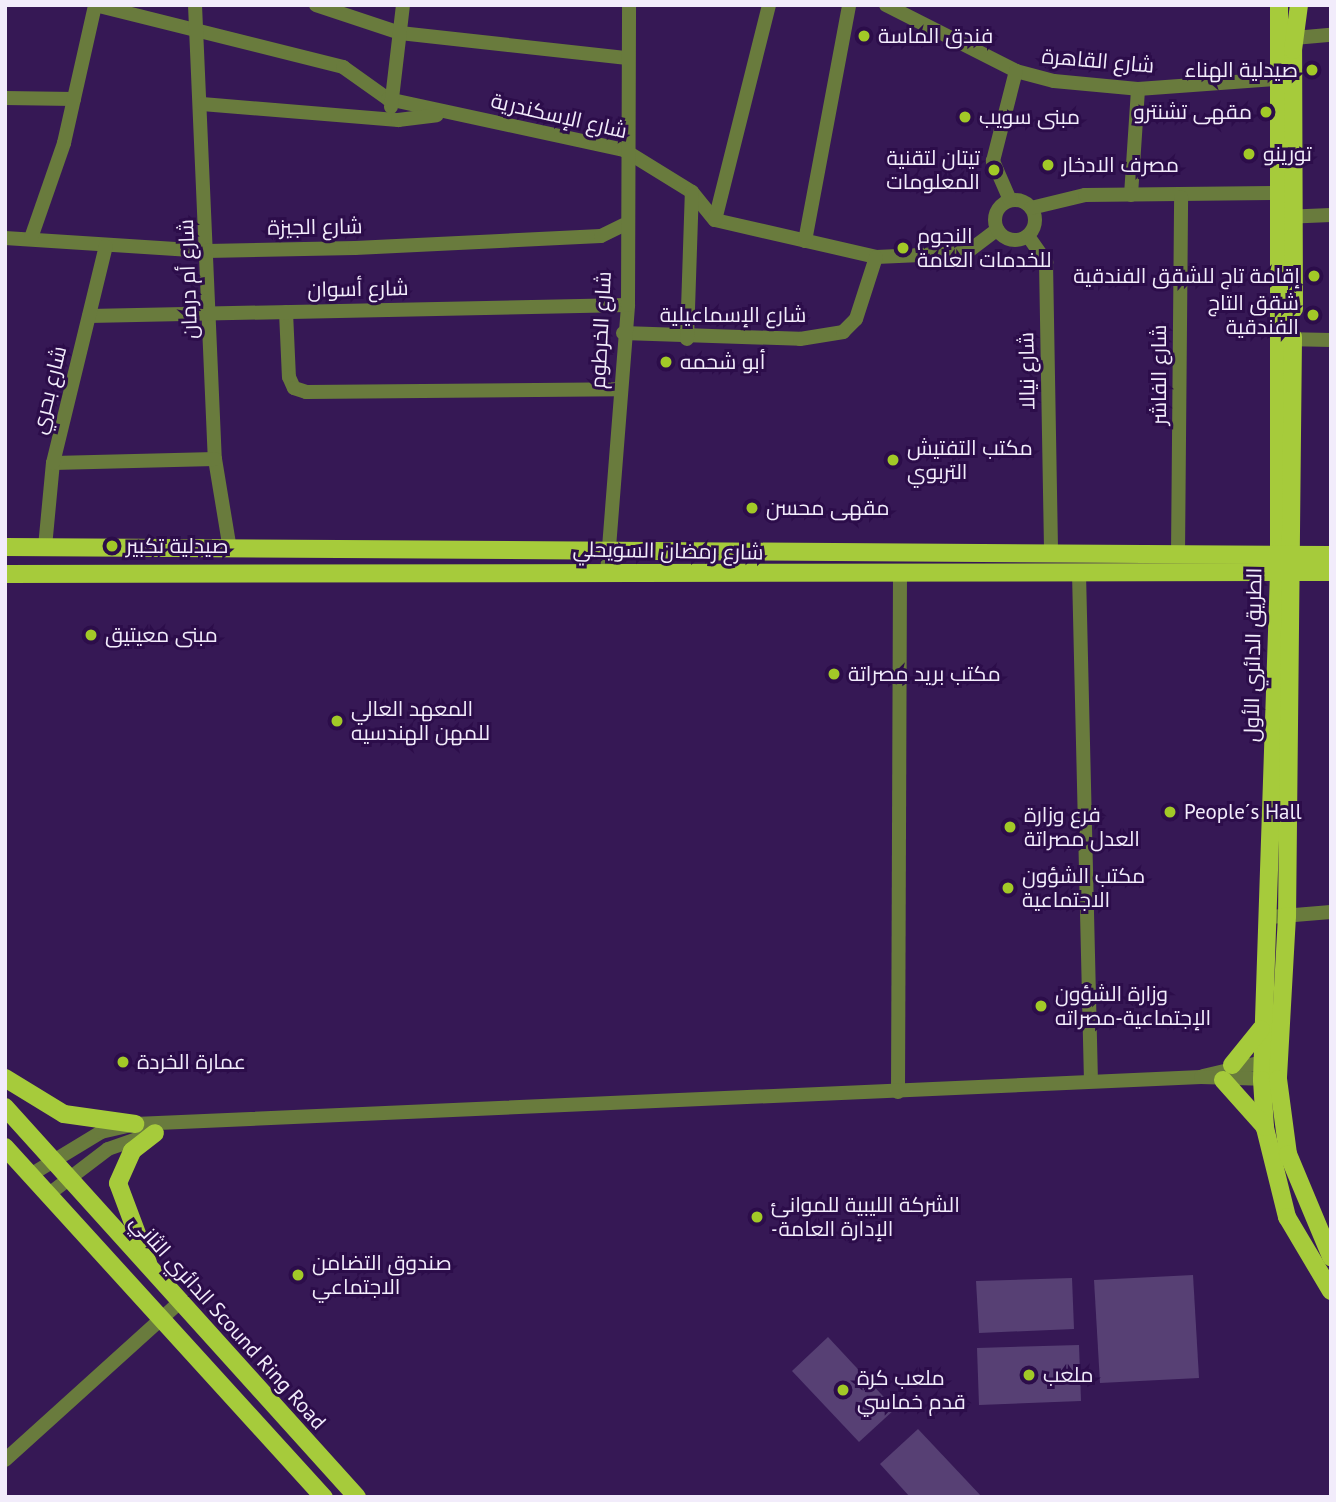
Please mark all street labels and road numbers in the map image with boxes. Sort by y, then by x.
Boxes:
street label: شارع القاهرة [1041,44,1155,78]
street label: شارع الإسكندرية [488,88,630,144]
street label: شارع الجيزة [267,214,363,240]
street label: شارع أم درمان [173,219,203,339]
street label: شارع الخرطوم [585,271,617,389]
street label: شارع أسوان [307,276,409,302]
street label: شارع الإسماعيلية [660,302,806,328]
street label: شارع الفاشر [1146,325,1172,425]
street label: شارع نيالا [1014,332,1040,410]
street label: شارع بحري [26,343,72,437]
street label: شارع رمضان السويحلي [572,537,764,565]
street label: الطريق الدائري الأول [1239,568,1267,742]
street label: الدائري الثاني Scound Ring Road [125,1209,331,1435]

